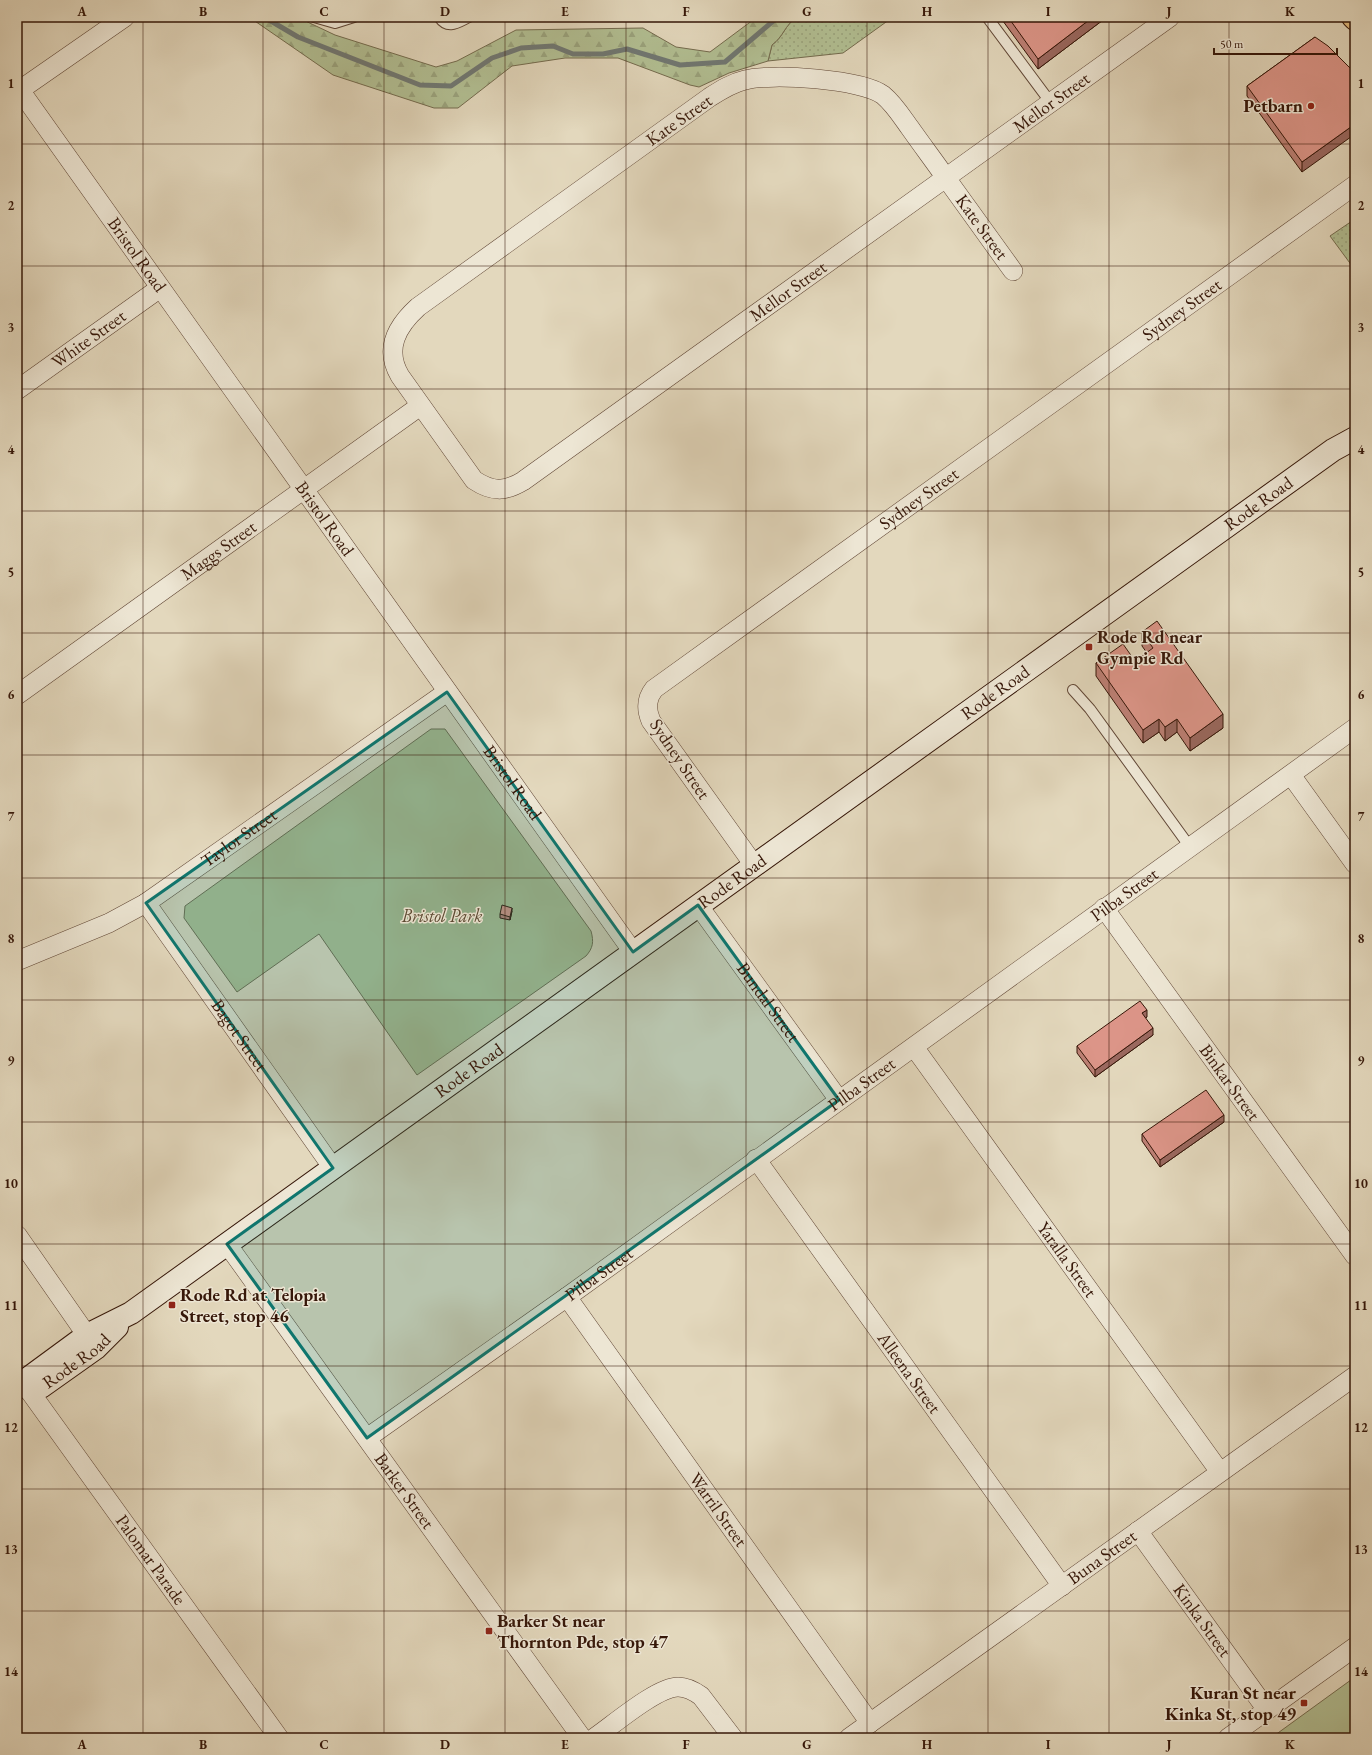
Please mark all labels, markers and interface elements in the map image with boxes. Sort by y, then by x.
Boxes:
text: A [76,3,87,20]
text: B [199,3,207,20]
text: C [319,3,329,20]
text: D [440,3,450,20]
text: E [561,3,569,20]
text: F [682,3,690,20]
text: G [802,3,812,20]
text: H [922,3,933,20]
text: I [1046,3,1051,20]
text: J [1165,3,1172,20]
text: K [1285,3,1296,20]
scale bar [1214,30,1337,56]
text: 50 m [1220,36,1244,52]
street label: Mellor Street [1008,66,1094,137]
text: 1 [8,75,15,92]
text: 1 [1358,75,1365,92]
street label: Kate Street [641,88,716,151]
place label: Petbarn [1243,94,1303,117]
marker: Petbarn [1306,101,1316,111]
street label: Kate Street [951,190,1014,264]
text: 2 [8,197,15,214]
text: 2 [1358,197,1365,214]
street label: Bristol Road [103,212,172,297]
street label: Mellor Street [745,255,831,326]
street label: Sydney Street [1137,273,1226,345]
street label: White Street [47,304,130,373]
text: 3 [8,319,15,336]
text: 3 [1358,319,1365,336]
text: 4 [8,441,15,458]
text: 4 [1358,441,1365,458]
street label: Sydney Street [874,462,963,535]
street label: Rode Road [1219,470,1298,536]
street label: Bristol Road [291,476,360,561]
street label: Maggs Street [176,515,261,585]
text: 5 [8,564,14,581]
text: 5 [1358,564,1364,581]
place label: Rode Rd near Gympie Rd [1097,625,1203,669]
marker: Rode Rd near Gympie Rd [1084,642,1094,652]
street label: Rode Road [956,659,1035,725]
text: 6 [8,686,15,703]
text: 6 [1358,686,1365,703]
street label: Sydney Street [645,714,716,804]
street label: Bristol Road [478,740,548,825]
street label: Taylor Street [196,803,281,872]
text: 7 [8,808,15,825]
text: 7 [1358,808,1365,825]
street label: Rode Road [693,848,771,914]
street label: Pilba Street [1086,862,1163,926]
park label: Bristol Park [401,904,482,927]
text: 8 [8,930,15,947]
text: 8 [1358,930,1365,947]
street label: Bundal Street [732,957,806,1047]
street label: Bagot Street [206,994,273,1076]
street label: Rode Road [430,1037,508,1102]
street label: Binkar Street [1195,1039,1266,1125]
text: 9 [8,1052,15,1069]
street label: Pilba Street [823,1052,900,1116]
text: 9 [1358,1052,1365,1069]
text: 10 [4,1175,18,1192]
text: 10 [1354,1175,1368,1192]
street label: Yaralla Street [1032,1217,1103,1302]
street label: Pilba Street [560,1241,637,1306]
place label: Rode Rd at Telopia Street, stop 46 [180,1283,326,1327]
text: 11 [4,1297,18,1314]
text: 11 [1354,1297,1368,1314]
marker: Rode Rd at Telopia Street, stop 46 [167,1300,177,1310]
street label: Alleena Street [872,1326,947,1418]
street label: Rode Road [38,1327,116,1393]
text: 12 [4,1419,18,1436]
text: 12 [1354,1419,1368,1436]
street label: Barker Street [370,1448,440,1533]
street label: Warril Street [684,1468,753,1551]
street label: Palomar Parade [111,1510,192,1609]
street label: Buna Street [1062,1524,1141,1589]
text: 13 [4,1541,18,1558]
text: 13 [1354,1541,1368,1558]
street label: Kinka Street [1169,1579,1237,1661]
place label: Barker St near Thornton Pde, stop 47 [497,1609,668,1653]
marker: Barker St near Thornton Pde, stop 47 [484,1626,494,1636]
text: 14 [4,1663,18,1680]
text: 14 [1354,1663,1368,1680]
place label: Kuran St near Kinka St, stop 49 [1165,1681,1297,1725]
marker: Kuran St near Kinka St, stop 49 [1299,1698,1309,1708]
text: A [76,1736,87,1753]
text: B [199,1736,207,1753]
text: C [319,1736,329,1753]
text: D [440,1736,450,1753]
text: E [561,1736,569,1753]
text: F [682,1736,690,1753]
text: G [802,1736,812,1753]
text: H [922,1736,933,1753]
text: I [1046,1736,1051,1753]
text: J [1165,1736,1172,1753]
text: K [1285,1736,1296,1753]

